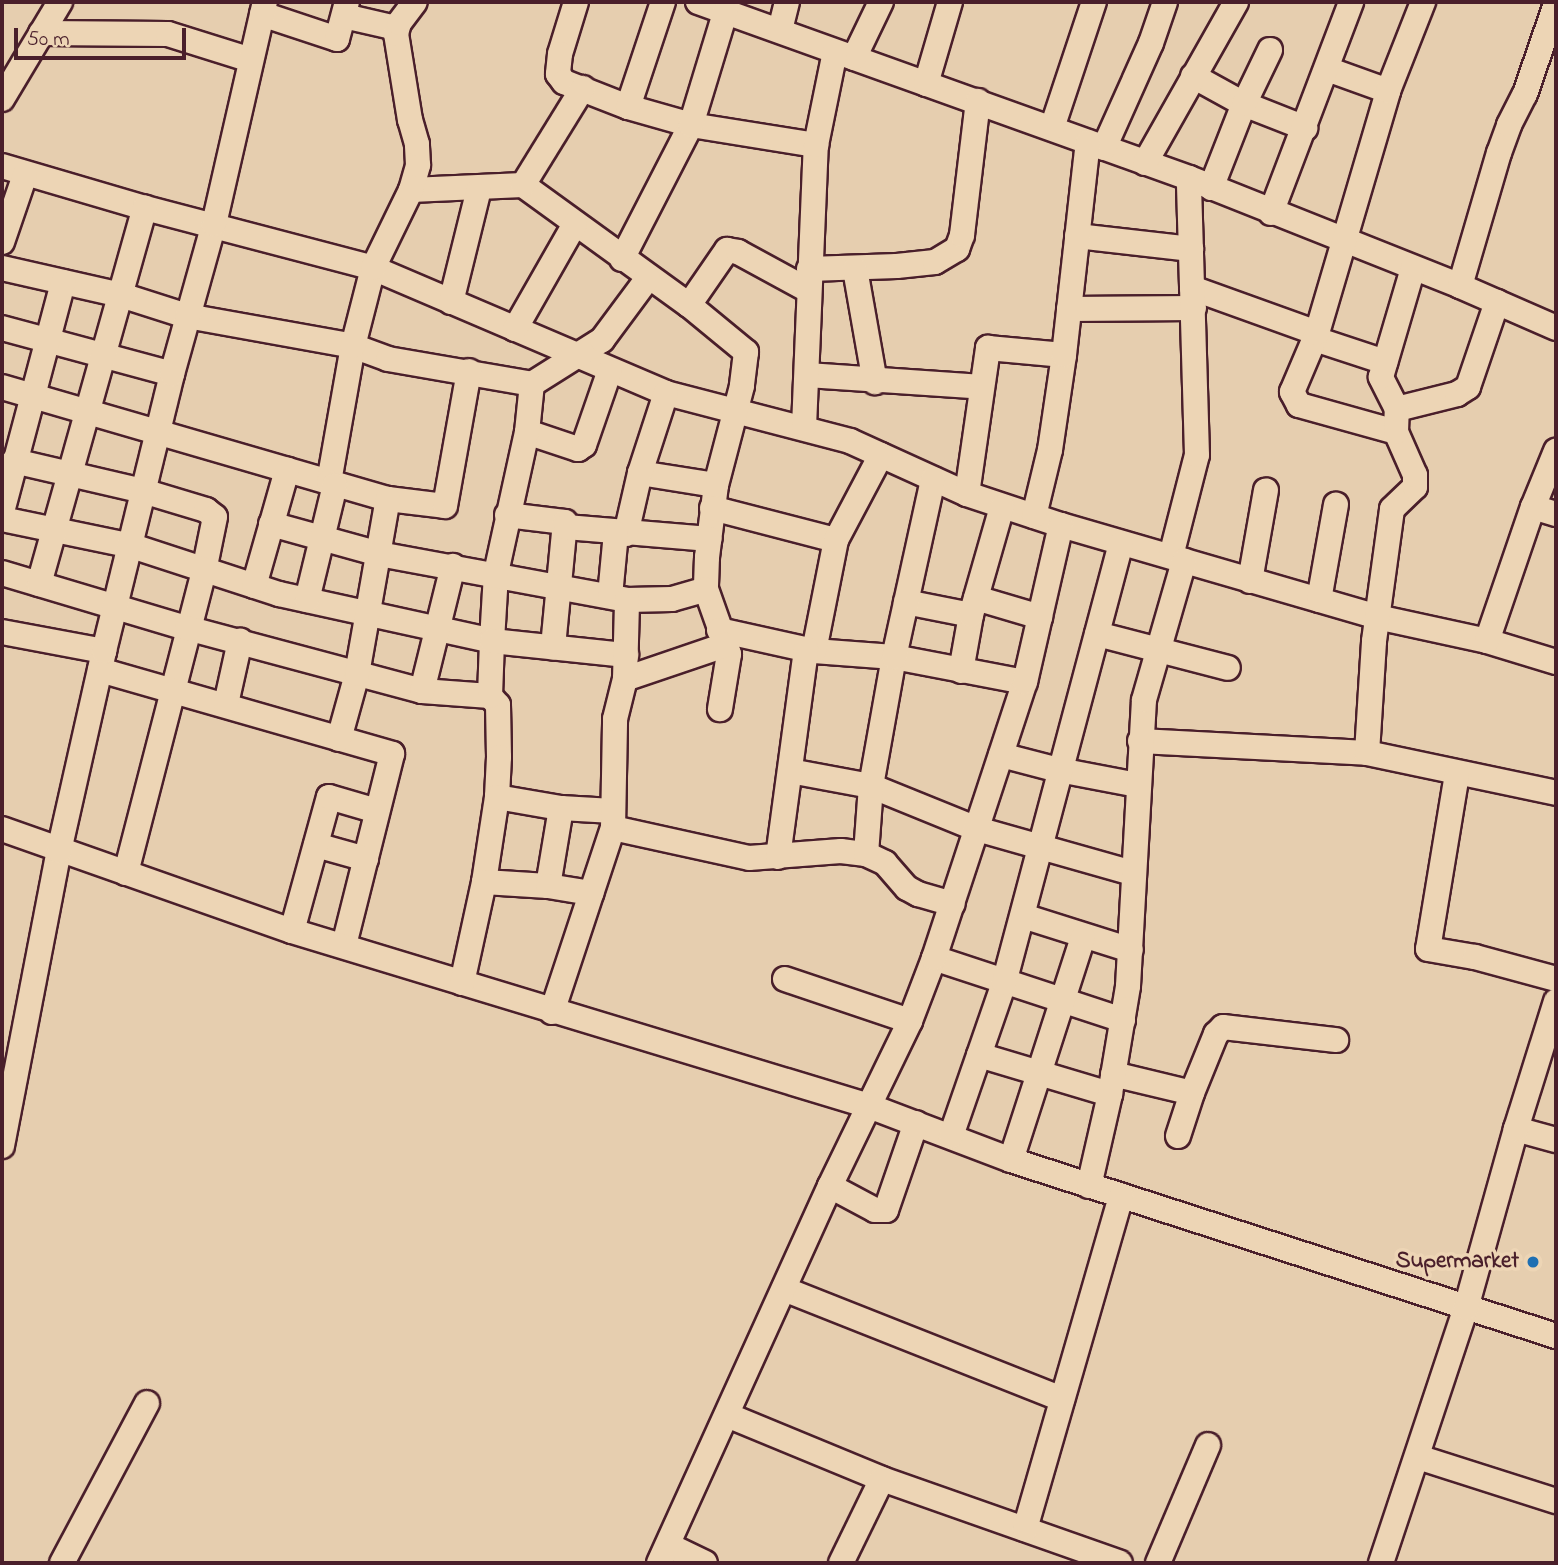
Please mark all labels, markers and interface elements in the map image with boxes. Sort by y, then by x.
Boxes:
scale bar [18,14,189,58]
text: 50 m [27,25,70,55]
place label: Supermarket [1396,1248,1519,1276]
marker: Supermarket [1525,1254,1541,1270]

